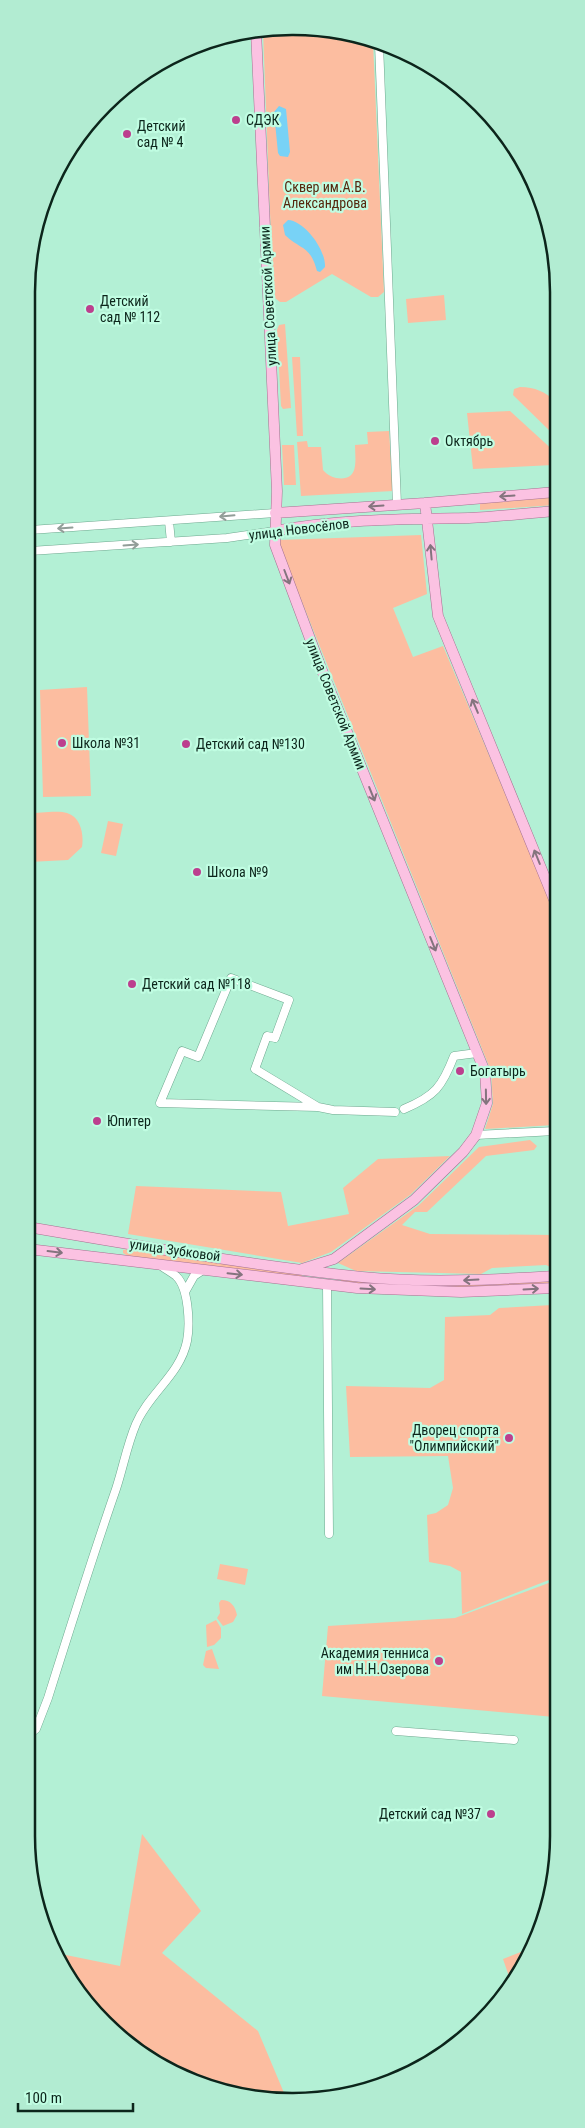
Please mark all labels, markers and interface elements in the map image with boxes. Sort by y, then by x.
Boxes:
place label: СДЭК [246,112,279,128]
marker: СДЭК [230,114,242,126]
place label: Детский сад № 4 [137,118,186,150]
marker: Детский сад № 4 [121,128,133,140]
park label: Сквер им.А.В. Александрова [283,179,367,211]
street label: улица Советской Армии [256,226,280,366]
place label: Детский сад № 112 [100,293,160,325]
marker: Детский сад № 112 [84,303,96,315]
place label: Октябрь [445,433,493,449]
marker: Октябрь [429,435,441,447]
one-way arrow [500,491,516,500]
one-way arrow [369,502,385,511]
one-way arrow [219,512,235,521]
street label: улица Новосёлов [248,515,350,543]
one-way arrow [57,523,73,532]
one-way arrow [123,540,139,549]
one-way arrow [426,544,436,560]
one-way arrow [283,569,292,585]
street label: улица Советской Армии [302,636,370,772]
one-way arrow [470,699,480,714]
place label: Школа №31 [72,735,140,751]
place label: Детский сад №130 [196,736,305,752]
marker: Школа №31 [56,737,68,749]
marker: Детский сад №130 [180,738,192,750]
one-way arrow [368,786,378,801]
one-way arrow [532,850,541,865]
place label: Школа №9 [207,864,268,880]
marker: Школа №9 [191,866,203,878]
one-way arrow [429,936,438,951]
place label: Детский сад №118 [142,976,251,992]
marker: Детский сад №118 [126,978,138,990]
place label: Богатырь [470,1063,526,1079]
marker: Богатырь [454,1065,466,1077]
one-way arrow [481,1088,491,1104]
place label: Юпитер [107,1113,151,1129]
marker: Юпитер [91,1115,103,1127]
street label: улица Зубковой [129,1236,221,1264]
one-way arrow [47,1247,63,1257]
one-way arrow [227,1269,243,1278]
one-way arrow [463,1275,480,1285]
one-way arrow [360,1284,376,1293]
one-way arrow [522,1284,538,1294]
place label: Дворец спорта "Олимпийский" [409,1422,499,1454]
marker: Дворец спорта "Олимпийский" [503,1432,515,1444]
place label: Академия тенниса им Н.Н.Озерова [321,1645,429,1677]
marker: Академия тенниса им Н.Н.Озерова [433,1655,445,1667]
place label: Детский сад №37 [379,1806,481,1822]
marker: Детский сад №37 [485,1808,497,1820]
scale bar [18,2080,132,2112]
text: 100 m [25,2089,62,2107]

